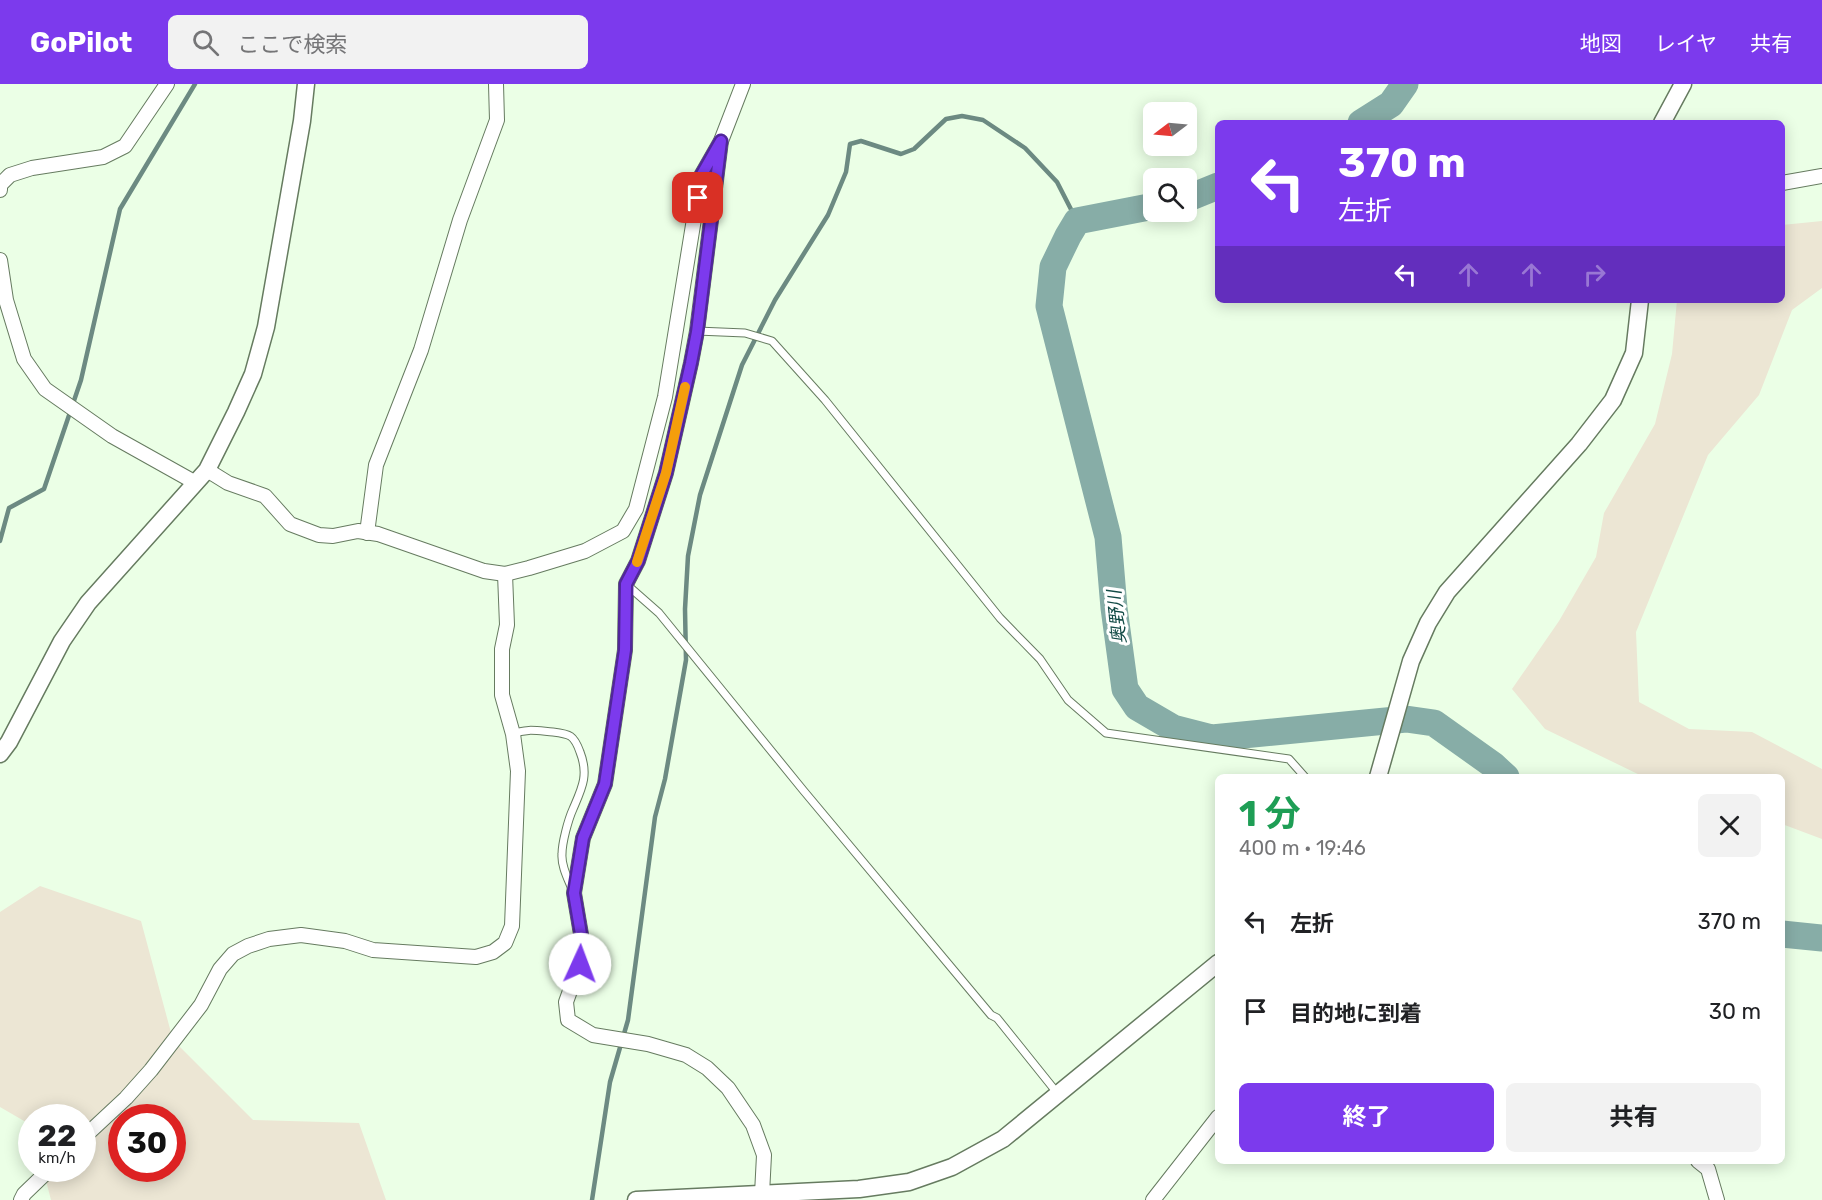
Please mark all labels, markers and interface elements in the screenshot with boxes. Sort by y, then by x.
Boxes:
search box [168,15,588,69]
text: GoPilot [30,26,132,59]
icon: search [189,26,222,59]
text: ここで検索 [237,31,347,58]
text: 地図 [1580,31,1622,56]
text: レイヤ [1655,31,1717,56]
text: 共有 [1750,31,1792,56]
north arrow [1143,102,1197,156]
map controls [1143,102,1197,222]
text: 370 m [1338,138,1466,188]
icon: left [1239,144,1317,222]
button: search [1143,168,1197,222]
pin [672,172,723,223]
icon: arrive [681,181,714,214]
text: 左折 [1338,195,1392,227]
icon: left [1389,258,1422,291]
icon: ahead [1452,258,1485,291]
icon: ahead [1515,258,1548,291]
icon: right [1578,258,1611,291]
water label: 奥野川 [1103,587,1131,645]
text: 1 分 [1239,792,1301,835]
button: close [1698,794,1761,857]
text: 400 m · 19:46 [1239,836,1366,860]
icon: left [1239,905,1272,938]
text: 370 m [1698,908,1761,935]
text: 左折 [1290,910,1334,937]
position arrow [548,932,612,996]
icon: arrive [1239,995,1272,1028]
text: 30 m [1709,998,1761,1025]
text: 目的地に到着 [1290,1000,1422,1027]
button: 終了 [1239,1083,1494,1152]
button: 共有 [1506,1083,1761,1152]
speed limit sign: 30 [108,1104,186,1182]
text: 22 [38,1118,77,1154]
text: km/h [38,1149,76,1167]

